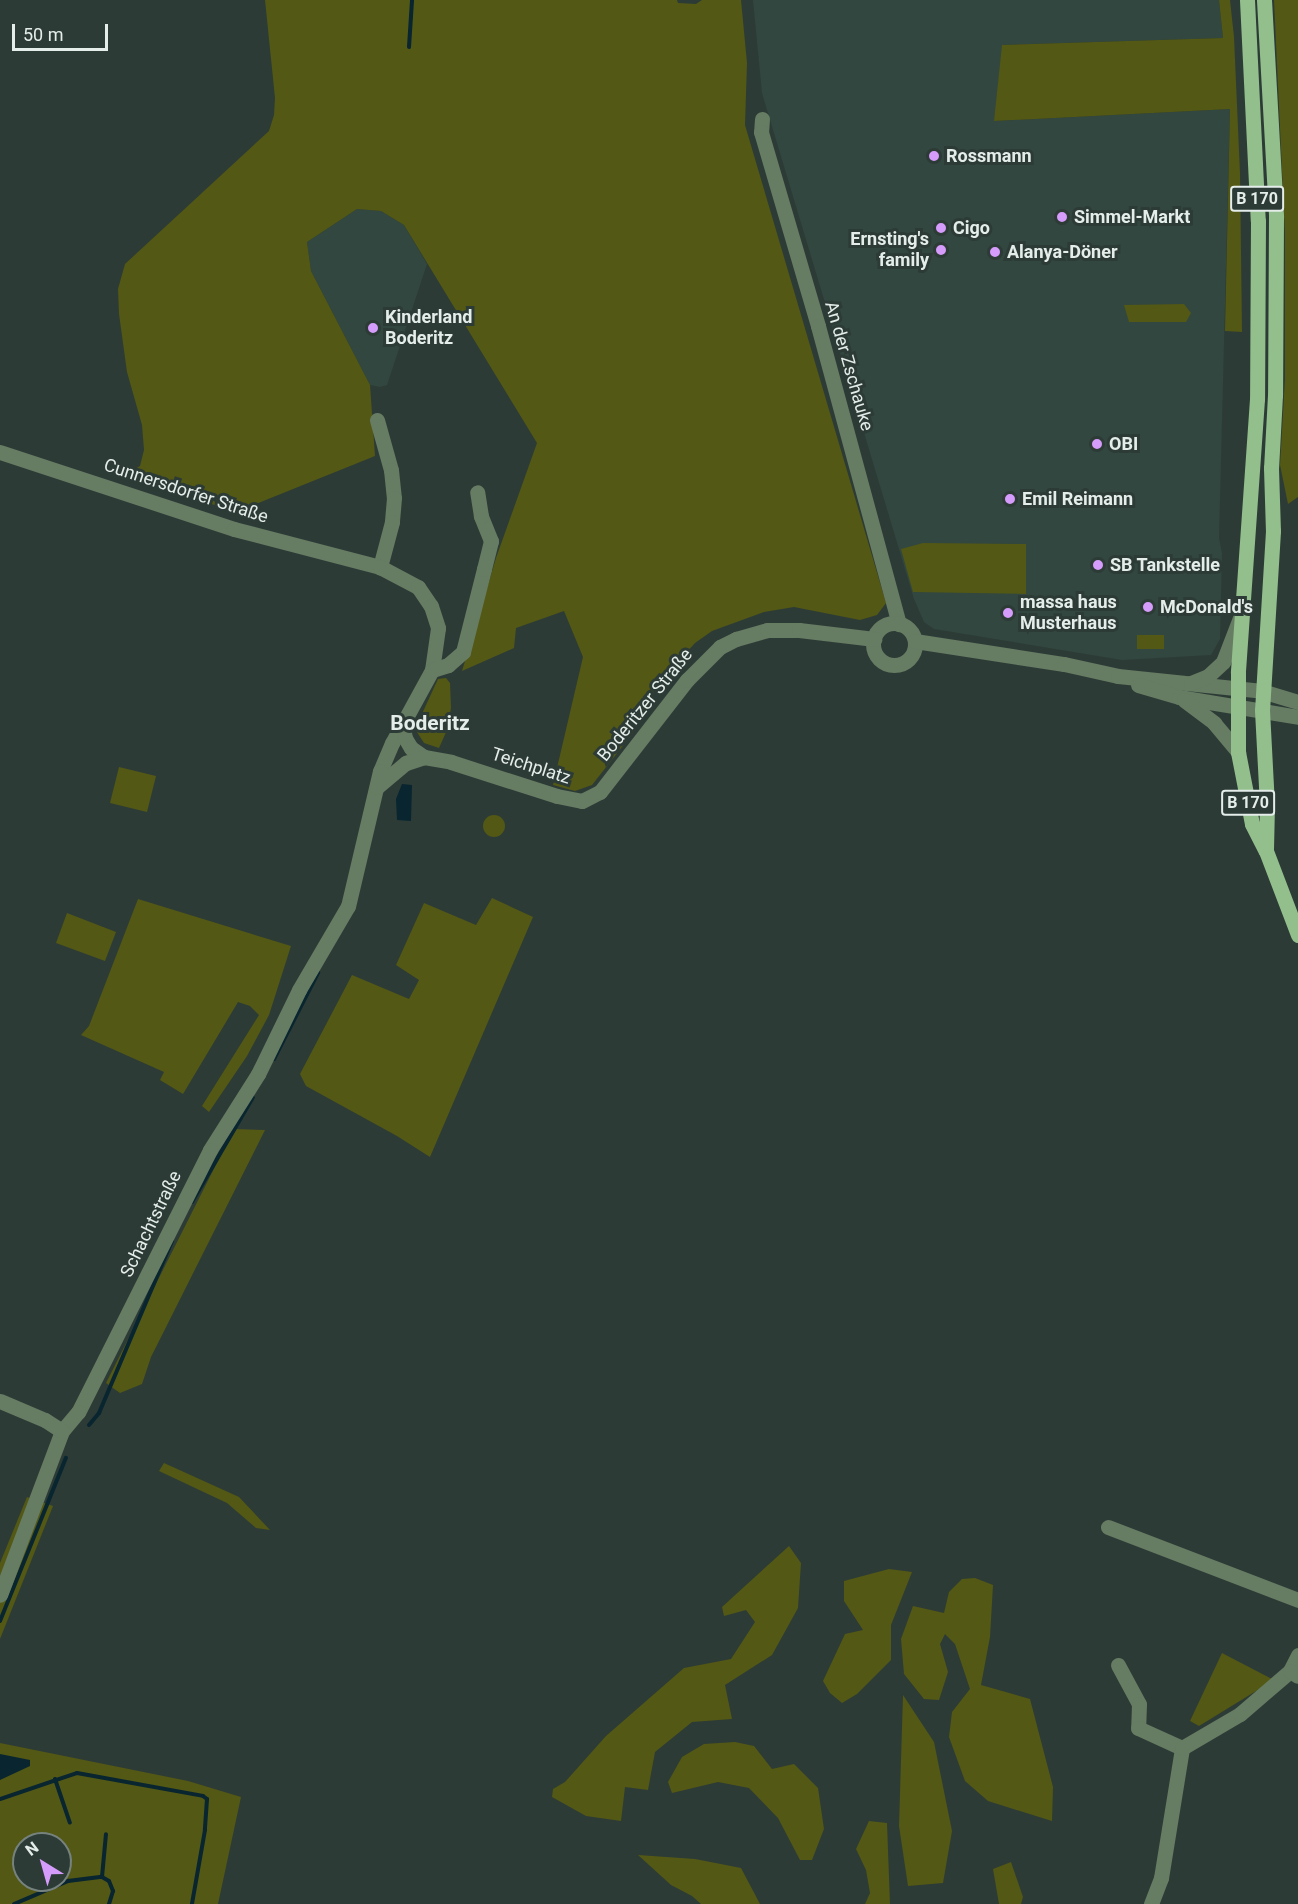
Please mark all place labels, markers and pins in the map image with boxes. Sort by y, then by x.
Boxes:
place label: Rossmann [946,145,1032,167]
marker: Rossmann [927,149,941,163]
place label: Simmel-Markt [1074,206,1190,228]
marker: Simmel-Markt [1055,210,1069,224]
place label: Cigo [953,217,990,239]
marker: Cigo [934,221,948,235]
place label: Ernsting's family [850,229,929,272]
place label: Alanya-Döner [1007,241,1117,263]
marker: Ernsting's family [934,243,948,257]
marker: Alanya-Döner [988,245,1002,259]
place label: Kinderland Boderitz [385,307,472,350]
marker: Kinderland Boderitz [366,321,380,335]
place label: OBI [1109,433,1138,455]
marker: OBI [1090,437,1104,451]
place label: Emil Reimann [1022,488,1133,510]
marker: Emil Reimann [1003,492,1017,506]
place label: SB Tankstelle [1110,554,1221,576]
marker: SB Tankstelle [1091,558,1105,572]
place label: massa haus Musterhaus [1020,592,1117,634]
place label: McDonald's [1160,596,1253,618]
marker: McDonald's [1141,600,1155,614]
marker: massa haus Musterhaus [1001,606,1015,620]

